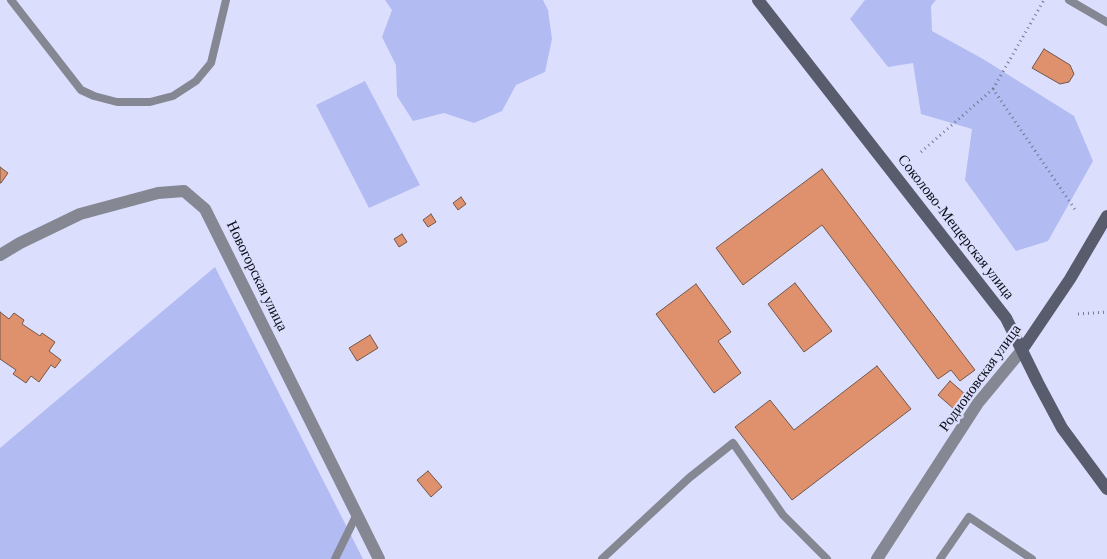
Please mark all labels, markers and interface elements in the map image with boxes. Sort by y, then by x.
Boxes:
street label: Соколово-Мещерская улица [894,151,1018,303]
street label: Новогорская улица [222,218,292,334]
street label: Родионовская улица [935,321,1025,435]

